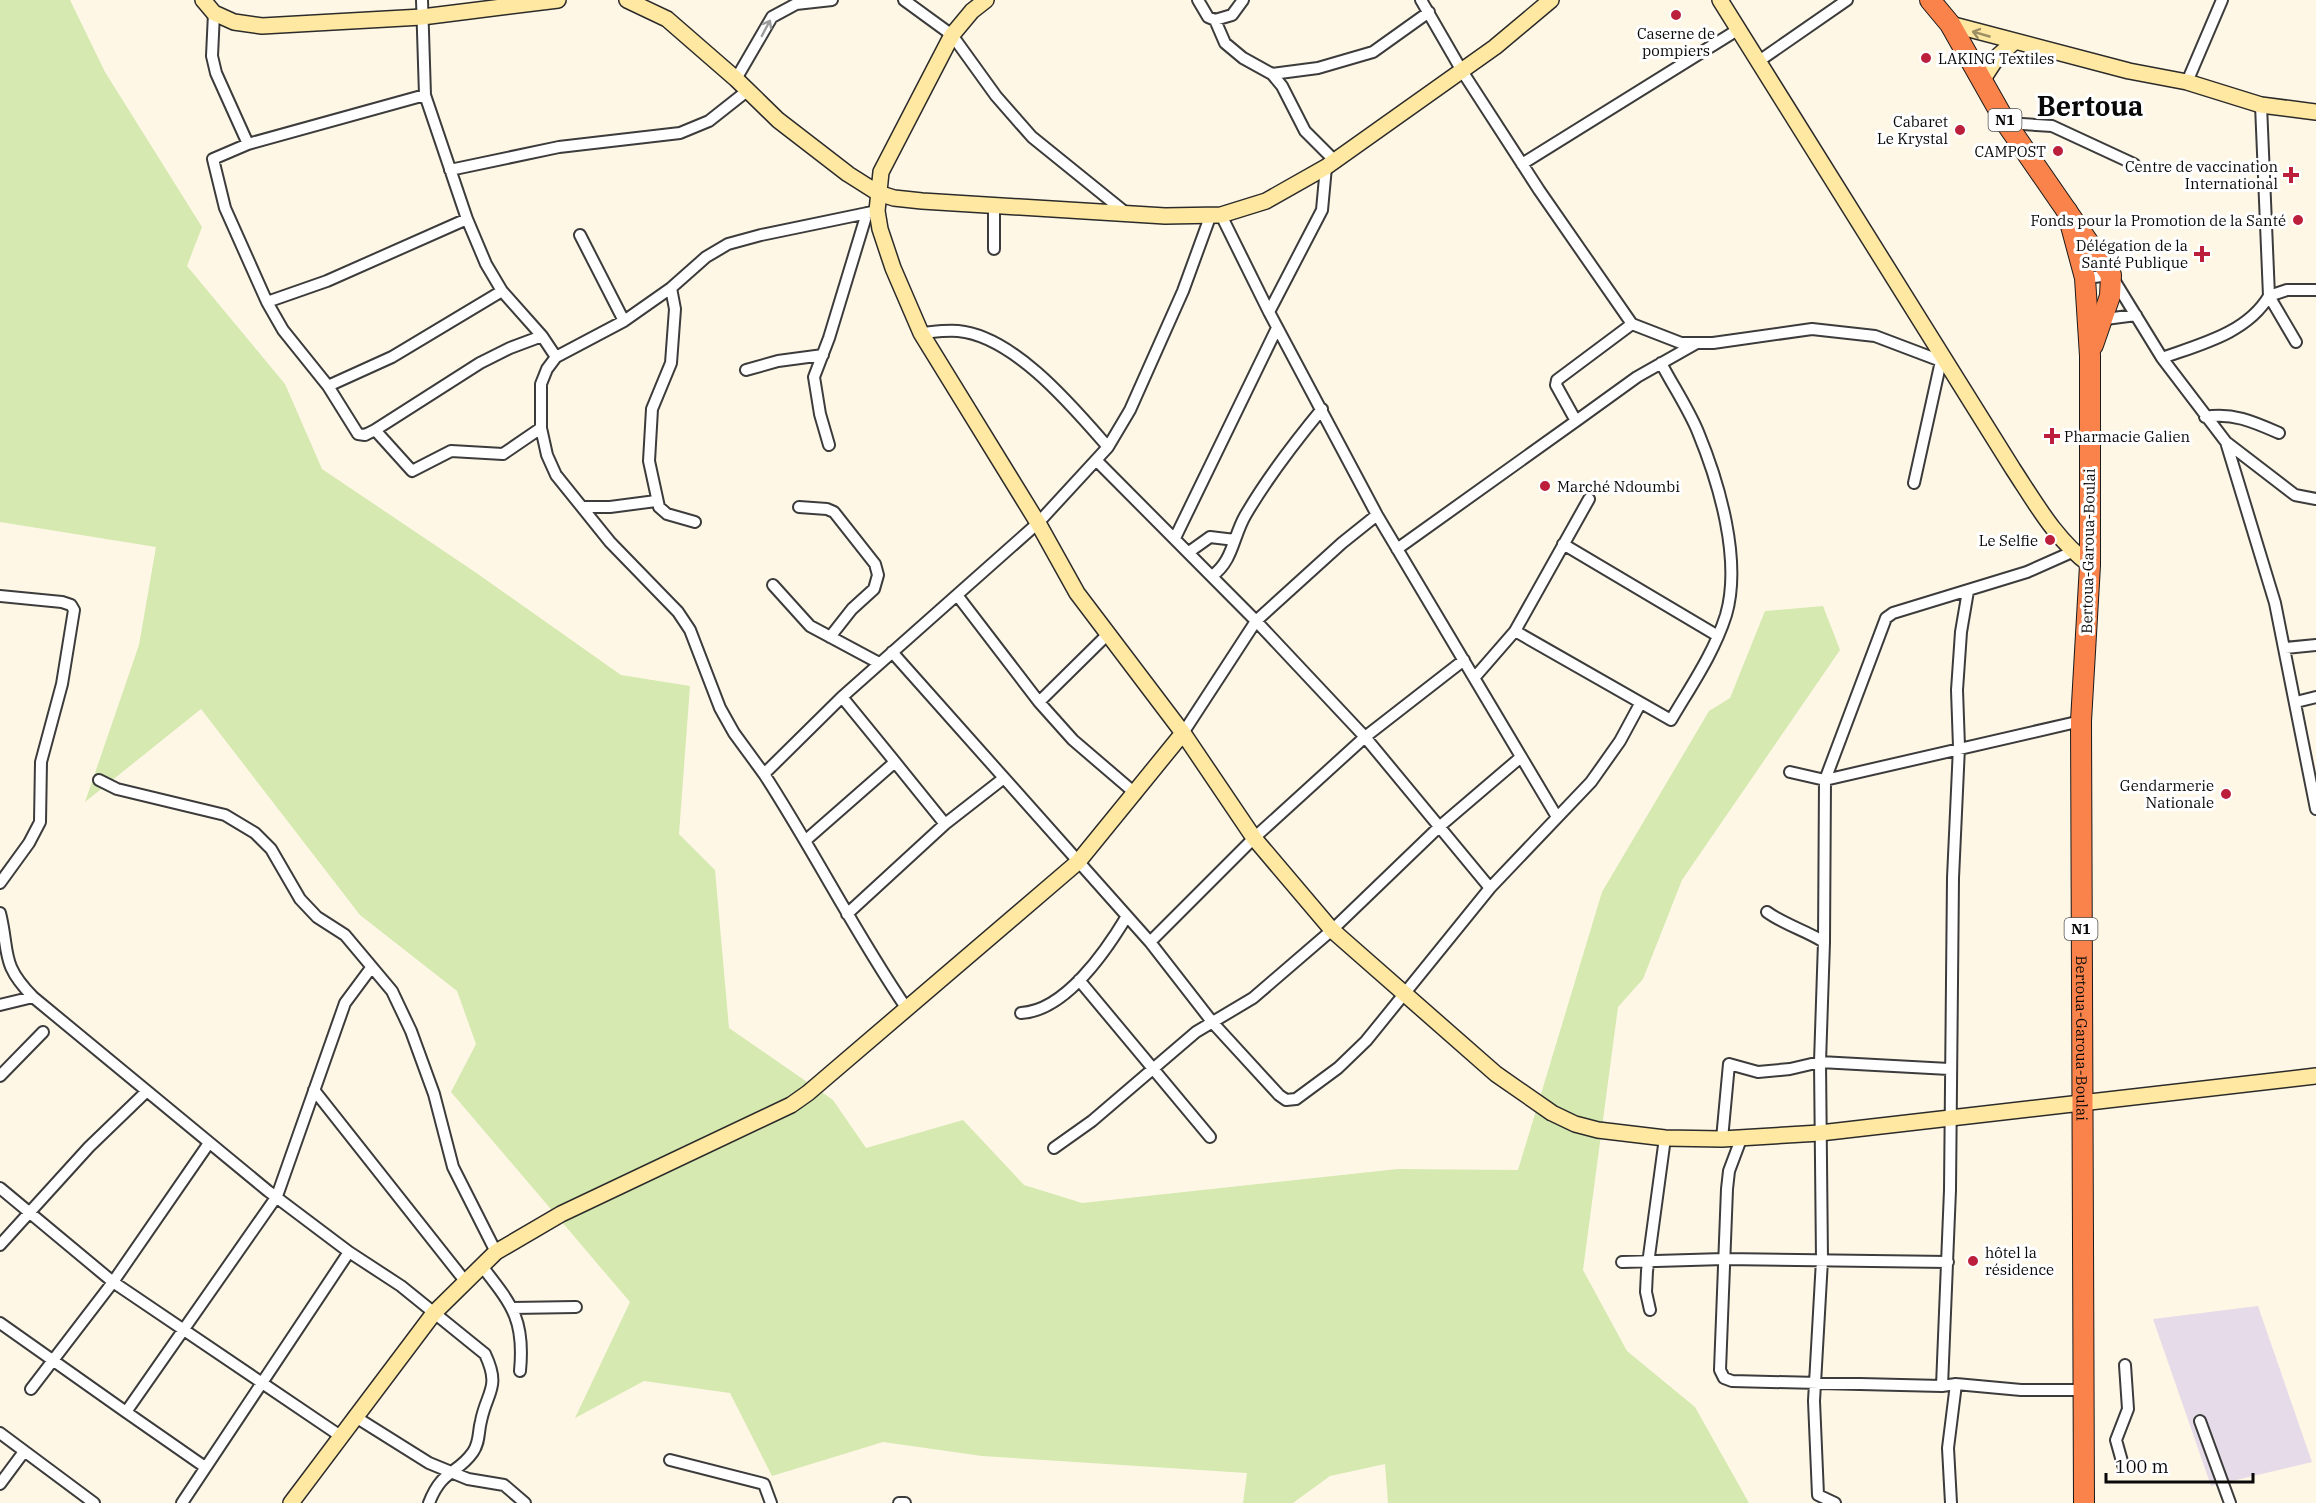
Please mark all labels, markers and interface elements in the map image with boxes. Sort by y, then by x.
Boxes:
marker: Caserne de pompiers [1669,8,1683,22]
one-way arrow [761,20,772,38]
place label: Caserne de pompiers [1637,24,1715,60]
one-way arrow [1972,28,1991,39]
place label: LAKING Textiles [1938,49,2054,68]
marker: LAKING Textiles [1919,51,1933,65]
district label: Bertoua [2037,88,2143,123]
road number: N1 [1988,109,2022,131]
place label: Cabaret Le Krystal [1877,112,1948,148]
marker: Cabaret Le Krystal [1953,123,1967,137]
place label: CAMPOST [1975,142,2046,161]
marker: CAMPOST [2051,144,2065,158]
place label: Centre de vaccination International [2125,157,2278,193]
marker: Centre de vaccination International [2282,166,2300,184]
place label: Fonds pour la Promotion de la Santé [2030,211,2286,230]
marker: Fonds pour la Promotion de la Santé [2291,213,2305,227]
place label: Délégation de la Santé Publique [2076,236,2188,272]
marker: Délégation de la Santé Publique [2193,245,2211,263]
place label: Pharmacie Galien [2064,427,2190,446]
marker: Pharmacie Galien [2045,429,2059,443]
street label: Bertoua-Garoua-Boulai [2077,468,2099,634]
place label: Marché Ndoumbi [1557,477,1680,496]
marker: Marché Ndoumbi [1538,479,1552,493]
place label: Le Selfie [1979,531,2038,550]
marker: Le Selfie [2043,533,2057,547]
place label: Gendarmerie Nationale [2120,776,2214,812]
marker: Gendarmerie Nationale [2219,787,2233,801]
road number: N1 [2064,918,2098,940]
street label: Bertoua-Garoua-Boulai [2072,955,2092,1121]
place label: hôtel la résidence [1985,1243,2054,1279]
marker: hôtel la résidence [1966,1254,1980,1268]
scale bar [2106,1446,2253,1484]
text: 100 m [2115,1455,2169,1478]

